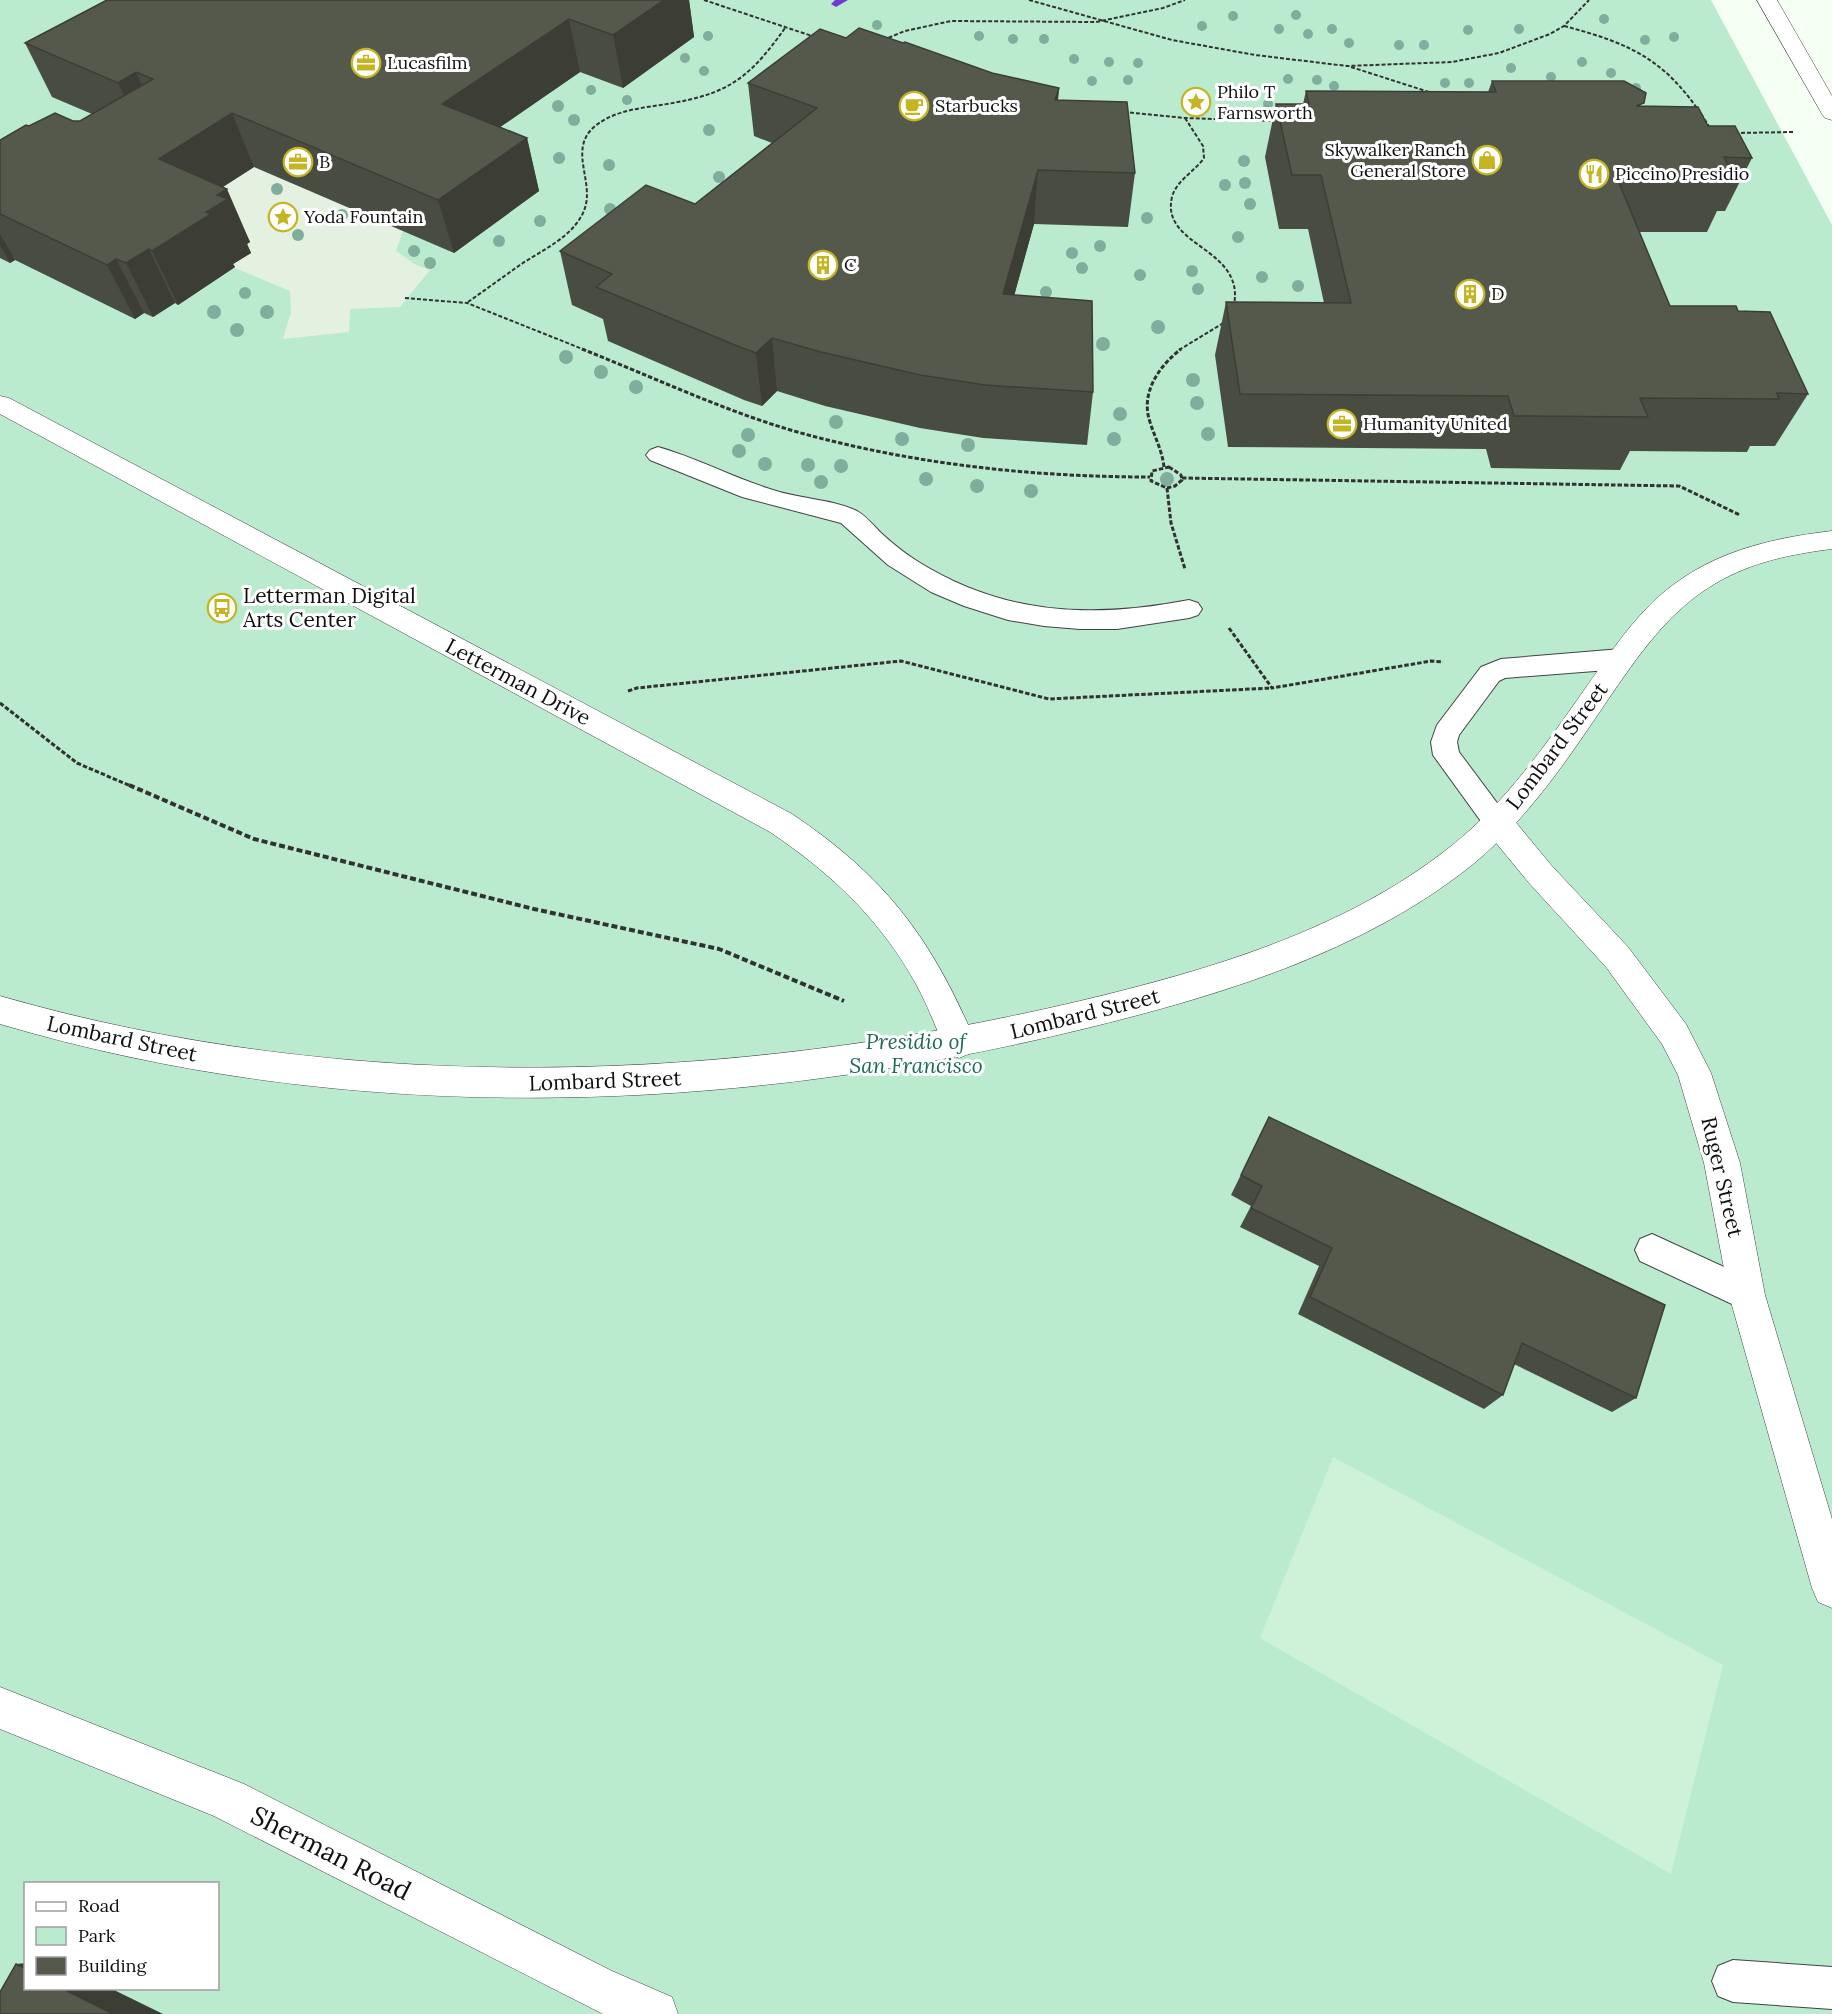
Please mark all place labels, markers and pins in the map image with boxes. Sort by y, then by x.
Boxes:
office icon: Lucasfilm [350,47,382,79]
place label: Lucasfilm [387,51,468,74]
place label: Philo T Farnsworth [1217,80,1313,124]
place icon: Philo T Farnsworth [1180,86,1212,118]
cafe icon: Starbucks [898,90,930,122]
place label: Starbucks [935,94,1018,117]
place label: Skywalker Ranch General Store [1325,138,1466,182]
shop icon: Skywalker Ranch General Store [1471,144,1503,176]
office icon: B [282,146,314,178]
place label: B [319,150,330,173]
restaurant icon: Piccino Presidio [1578,158,1610,190]
place label: Piccino Presidio [1615,162,1749,185]
place icon: Yoda Fountain [267,201,299,233]
place label: Yoda Fountain [303,205,423,228]
building icon: C [807,249,839,281]
place label: C [844,253,857,276]
building icon: D [1454,278,1486,310]
place label: D [1491,282,1504,305]
office icon: Humanity United [1326,408,1358,440]
place label: Humanity United [1363,412,1508,435]
place label: Letterman Digital Arts Center [242,582,416,633]
bus stop icon: Letterman Digital Arts Center [206,592,238,624]

